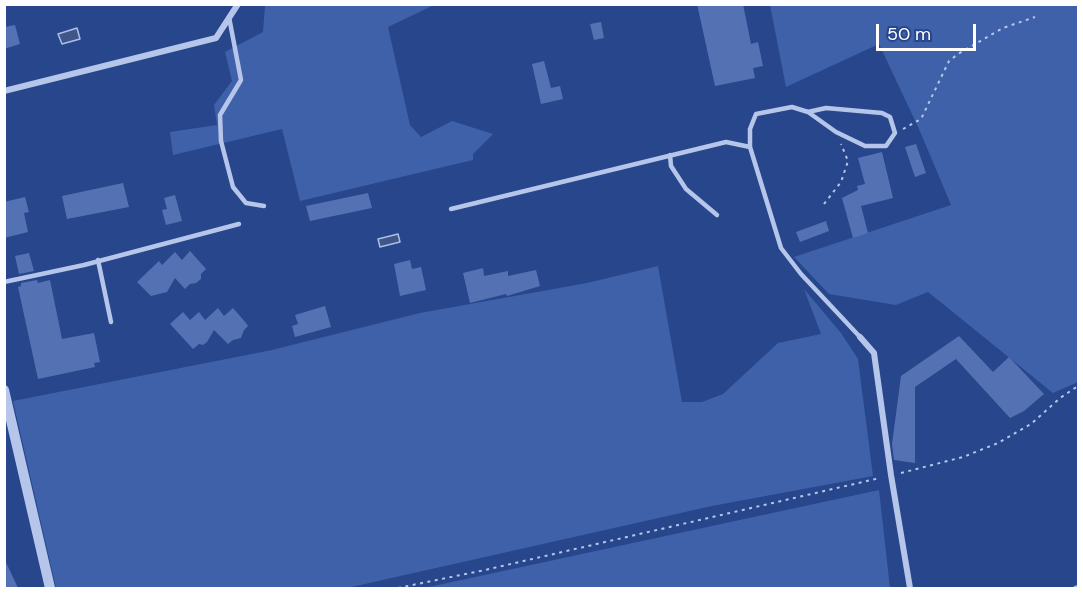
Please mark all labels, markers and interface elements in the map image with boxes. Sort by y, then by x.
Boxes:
scale bar [879,12,980,50]
text: 50 m [887,22,931,46]

